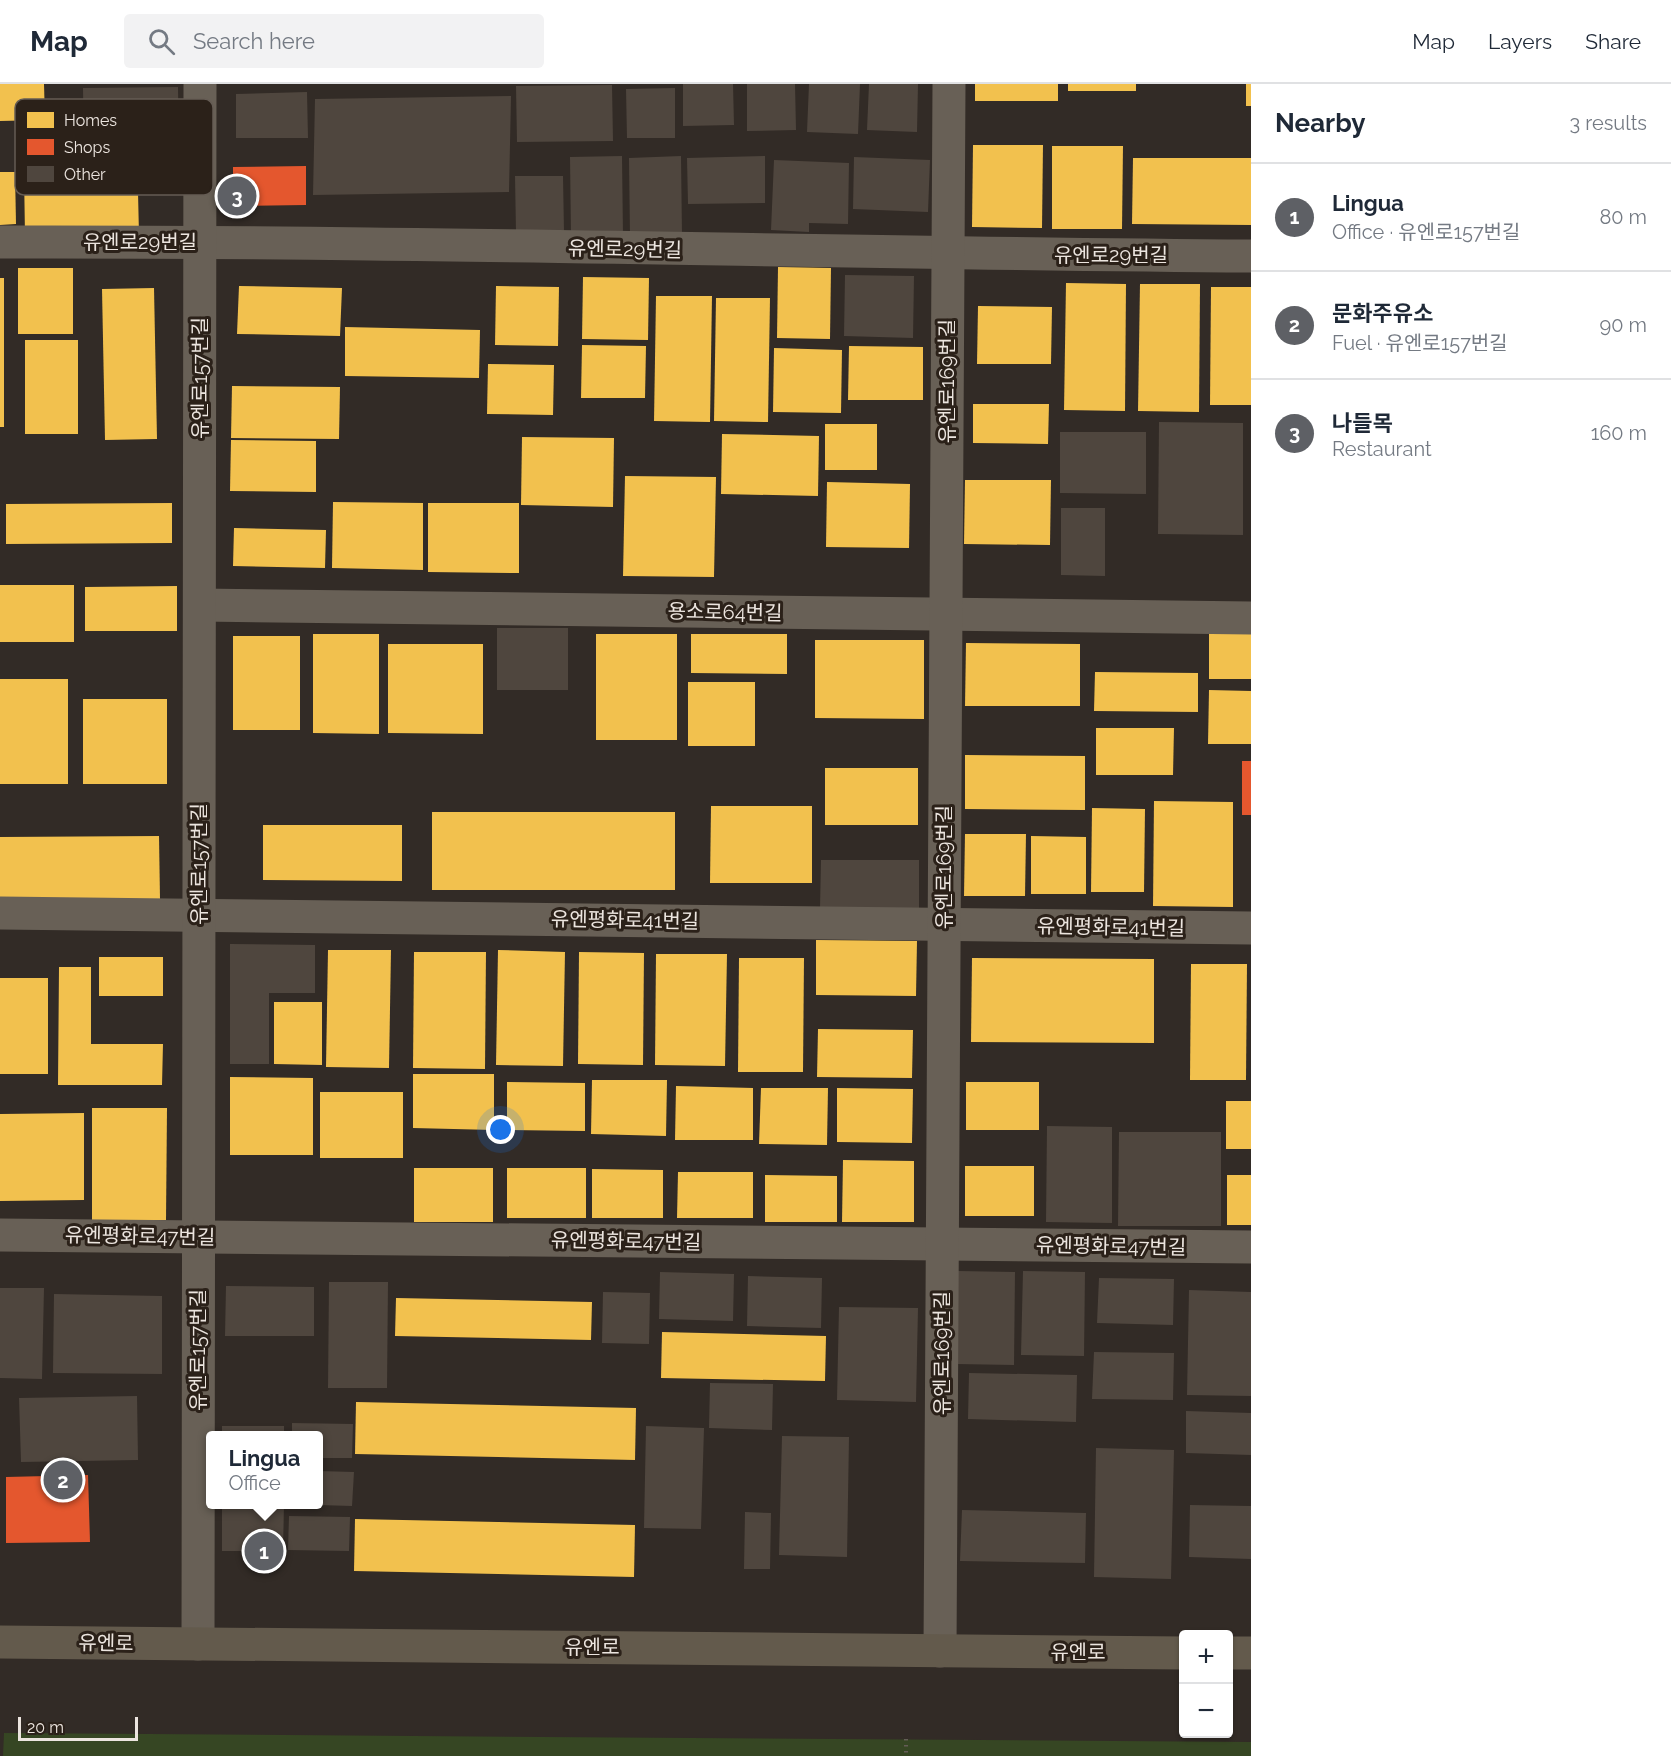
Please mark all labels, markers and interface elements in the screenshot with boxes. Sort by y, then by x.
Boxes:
search box [124,14,544,68]
text: Map [30,25,88,58]
icon: search [145,25,178,58]
text: Search here [193,28,315,54]
text: Map [1412,29,1455,54]
text: Layers [1488,29,1552,54]
text: Share [1585,29,1641,54]
legend [15,99,213,195]
text: Nearby [1275,108,1365,138]
text: Homes [64,111,117,130]
text: 3 results [1569,111,1647,135]
text: Shops [64,138,110,157]
text: Other [64,165,106,184]
pin: 3 [218,174,256,218]
text: Lingua [1332,190,1404,216]
text: 1 [1290,205,1299,229]
text: 80 m [1599,205,1647,229]
text: Office · 유엔로157번길 [1332,220,1520,244]
street label: 유엔로29번길 [83,230,197,254]
street label: 유엔로29번길 [568,236,682,262]
street label: 유엔로29번길 [1054,243,1168,267]
text: 문화주유소 [1332,300,1433,326]
text: 2 [1289,313,1300,337]
text: 90 m [1600,313,1647,337]
street label: 유엔로157번길 [188,317,212,439]
street label: 유엔로169번길 [935,319,959,443]
text: Fuel · 유엔로157번길 [1332,331,1508,355]
text: 나들목 [1332,410,1393,436]
text: 3 [1289,421,1300,445]
text: 160 m [1591,421,1647,445]
text: Restaurant [1332,437,1432,461]
street label: 용소로64번길 [667,599,783,625]
street label: 유엔로157번길 [187,803,211,925]
street label: 유엔로169번길 [932,805,956,929]
street label: 유엔평화로41번길 [551,907,699,933]
street label: 유엔평화로41번길 [1037,914,1185,940]
your location [486,1115,515,1144]
street label: 유엔평화로47번길 [65,1223,215,1249]
street label: 유엔평화로47번길 [551,1228,701,1254]
street label: 유엔평화로47번길 [1036,1233,1186,1259]
street label: 유엔로157번길 [186,1289,210,1411]
street label: 유엔로169번길 [930,1291,954,1415]
popup [206,1431,323,1509]
text: Lingua [229,1445,300,1471]
pin: 2 [44,1458,82,1502]
text: Office [229,1471,281,1495]
pin: 1 [244,1528,284,1574]
map controls [1179,1630,1233,1738]
button: + [1179,1630,1233,1684]
street label: 유엔로 [78,1631,134,1655]
street label: 유엔로 [564,1635,620,1659]
street label: 유엔로 [1050,1640,1106,1664]
button: − [1179,1684,1233,1738]
scale bar [18,1714,138,1742]
text: 20 m [27,1718,64,1737]

